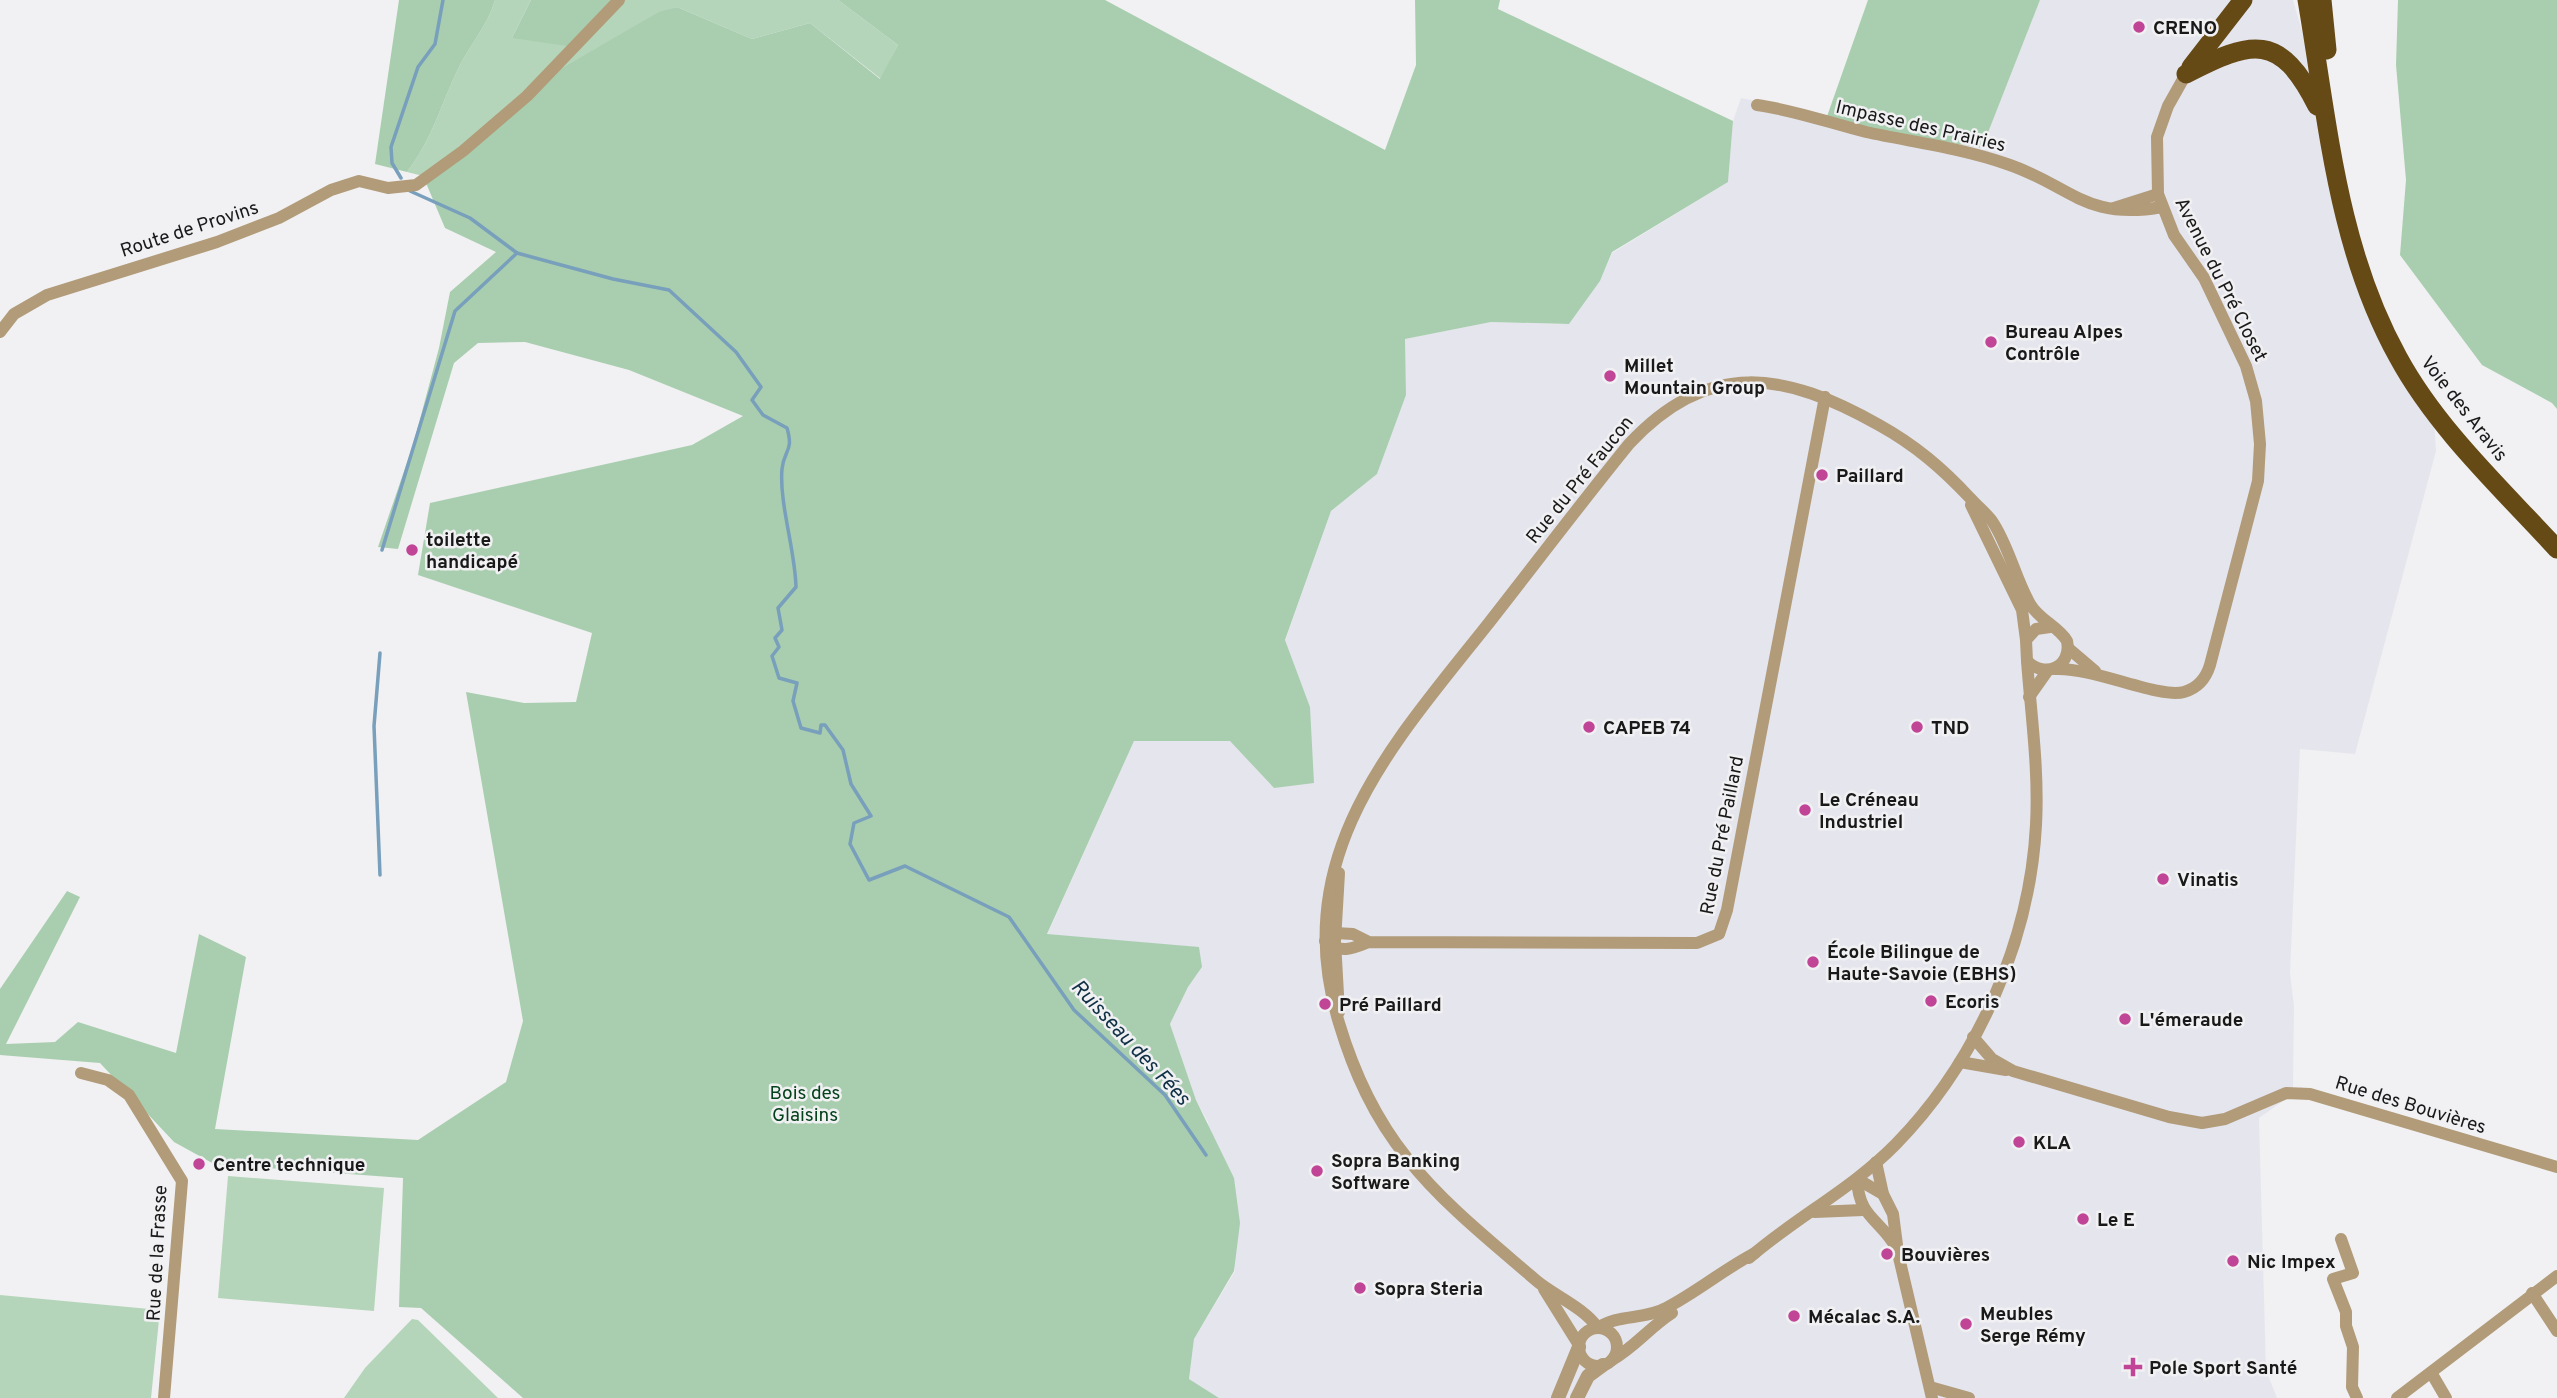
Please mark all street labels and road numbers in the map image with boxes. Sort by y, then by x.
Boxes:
street label: Impasse des Prairies [1833,96,2008,158]
street label: Avenue du Pré Closet [2168,194,2272,366]
street label: Route de Provins [117,196,262,264]
street label: Voie des Aravis [2415,352,2512,467]
street label: Rue du Pré Faucon [1522,411,1639,549]
street label: Rue du Pré Paillard [1696,754,1750,917]
street label: Rue des Bouvières [2332,1072,2489,1140]
street label: Rue de la Frasse [142,1184,174,1322]

